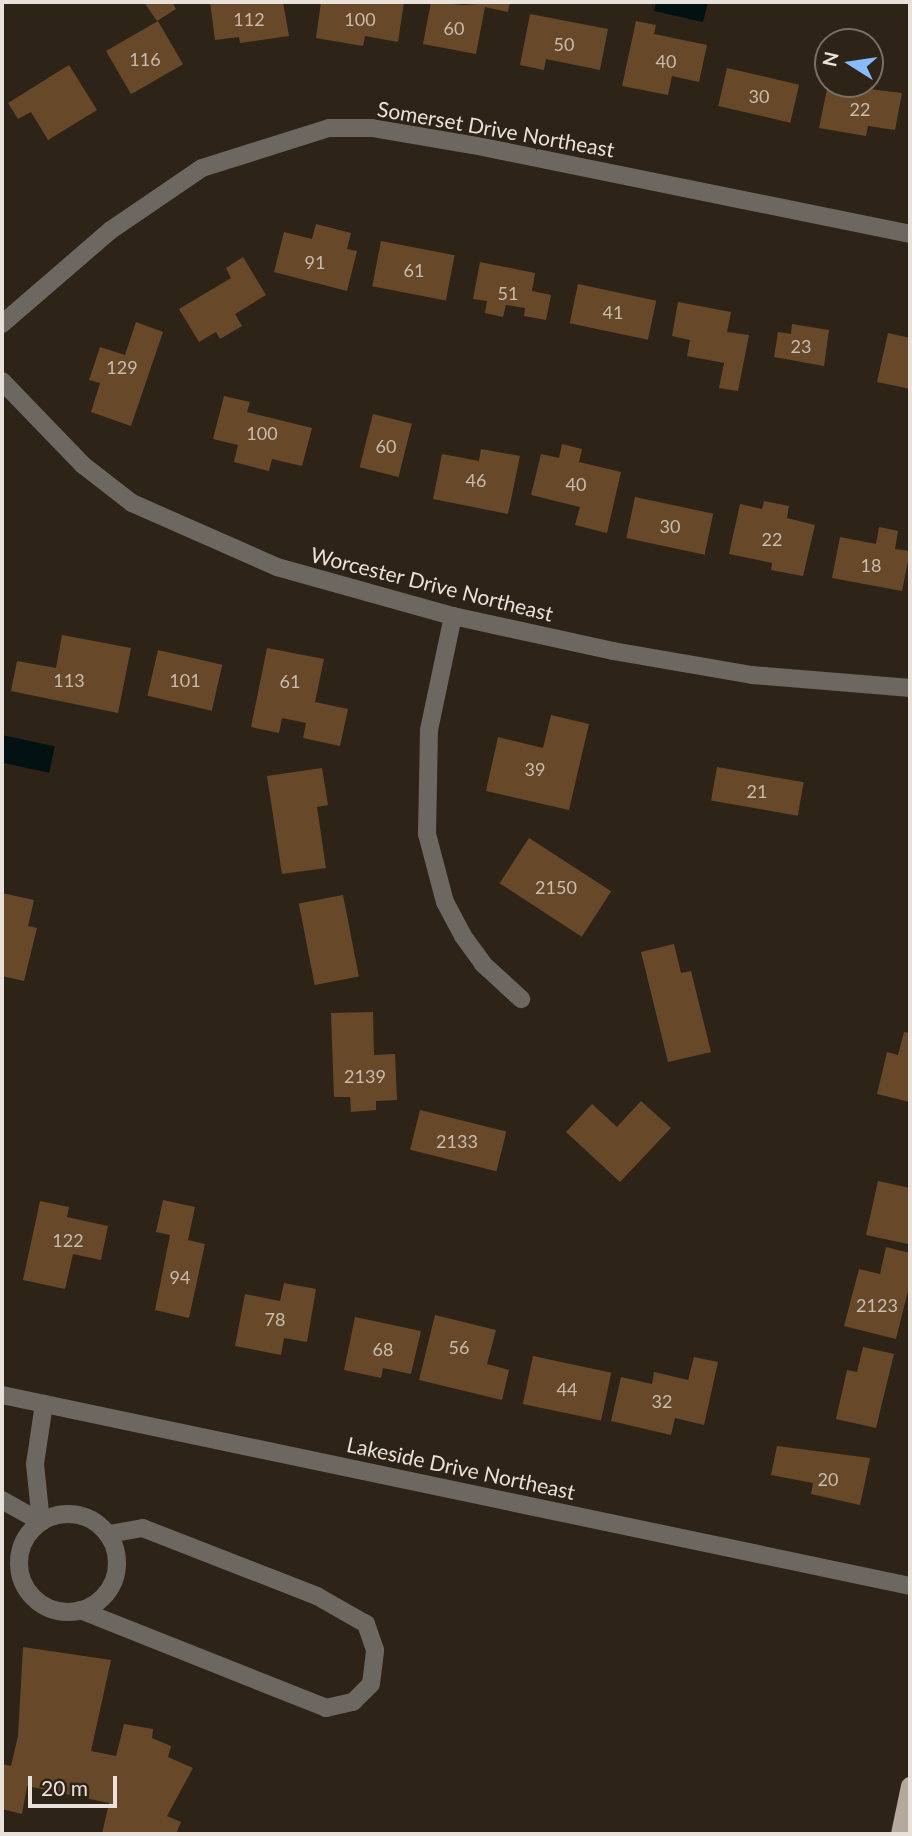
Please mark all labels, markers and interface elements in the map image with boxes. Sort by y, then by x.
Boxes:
house number: 112 [233,8,265,30]
house number: 100 [344,8,376,30]
house number: 60 [444,17,464,39]
north arrow [814,28,884,98]
house number: 50 [554,33,574,55]
house number: 116 [129,48,161,70]
text: N [817,49,843,69]
house number: 40 [656,50,676,72]
house number: 30 [749,85,769,107]
street label: Somerset Drive Northeast [375,96,617,162]
house number: 22 [850,98,870,120]
house number: 91 [305,251,325,273]
house number: 61 [404,259,424,281]
house number: 51 [498,282,518,304]
house number: 41 [603,301,623,323]
house number: 23 [791,335,811,357]
house number: 129 [106,356,138,378]
house number: 100 [246,422,278,444]
house number: 60 [376,435,396,457]
house number: 46 [466,469,486,491]
house number: 40 [566,473,586,495]
house number: 30 [660,515,680,537]
house number: 22 [762,528,782,550]
street label: Worcester Drive Northeast [308,542,556,626]
house number: 18 [861,554,881,576]
house number: 113 [53,669,85,691]
house number: 101 [169,669,201,691]
house number: 61 [280,670,300,692]
house number: 39 [525,758,545,780]
house number: 21 [747,780,767,802]
house number: 2150 [535,876,577,898]
house number: 2139 [344,1065,386,1087]
house number: 2133 [436,1130,478,1152]
house number: 122 [52,1229,84,1251]
house number: 94 [170,1266,190,1288]
house number: 2123 [856,1294,898,1316]
house number: 78 [265,1308,285,1330]
house number: 56 [449,1336,469,1358]
house number: 68 [373,1338,393,1360]
house number: 44 [557,1378,577,1400]
house number: 32 [652,1390,672,1412]
street label: Lakeside Drive Northeast [345,1431,577,1505]
house number: 20 [818,1468,838,1490]
scale bar [32,1762,121,1806]
text: 20 m [41,1775,88,1800]

